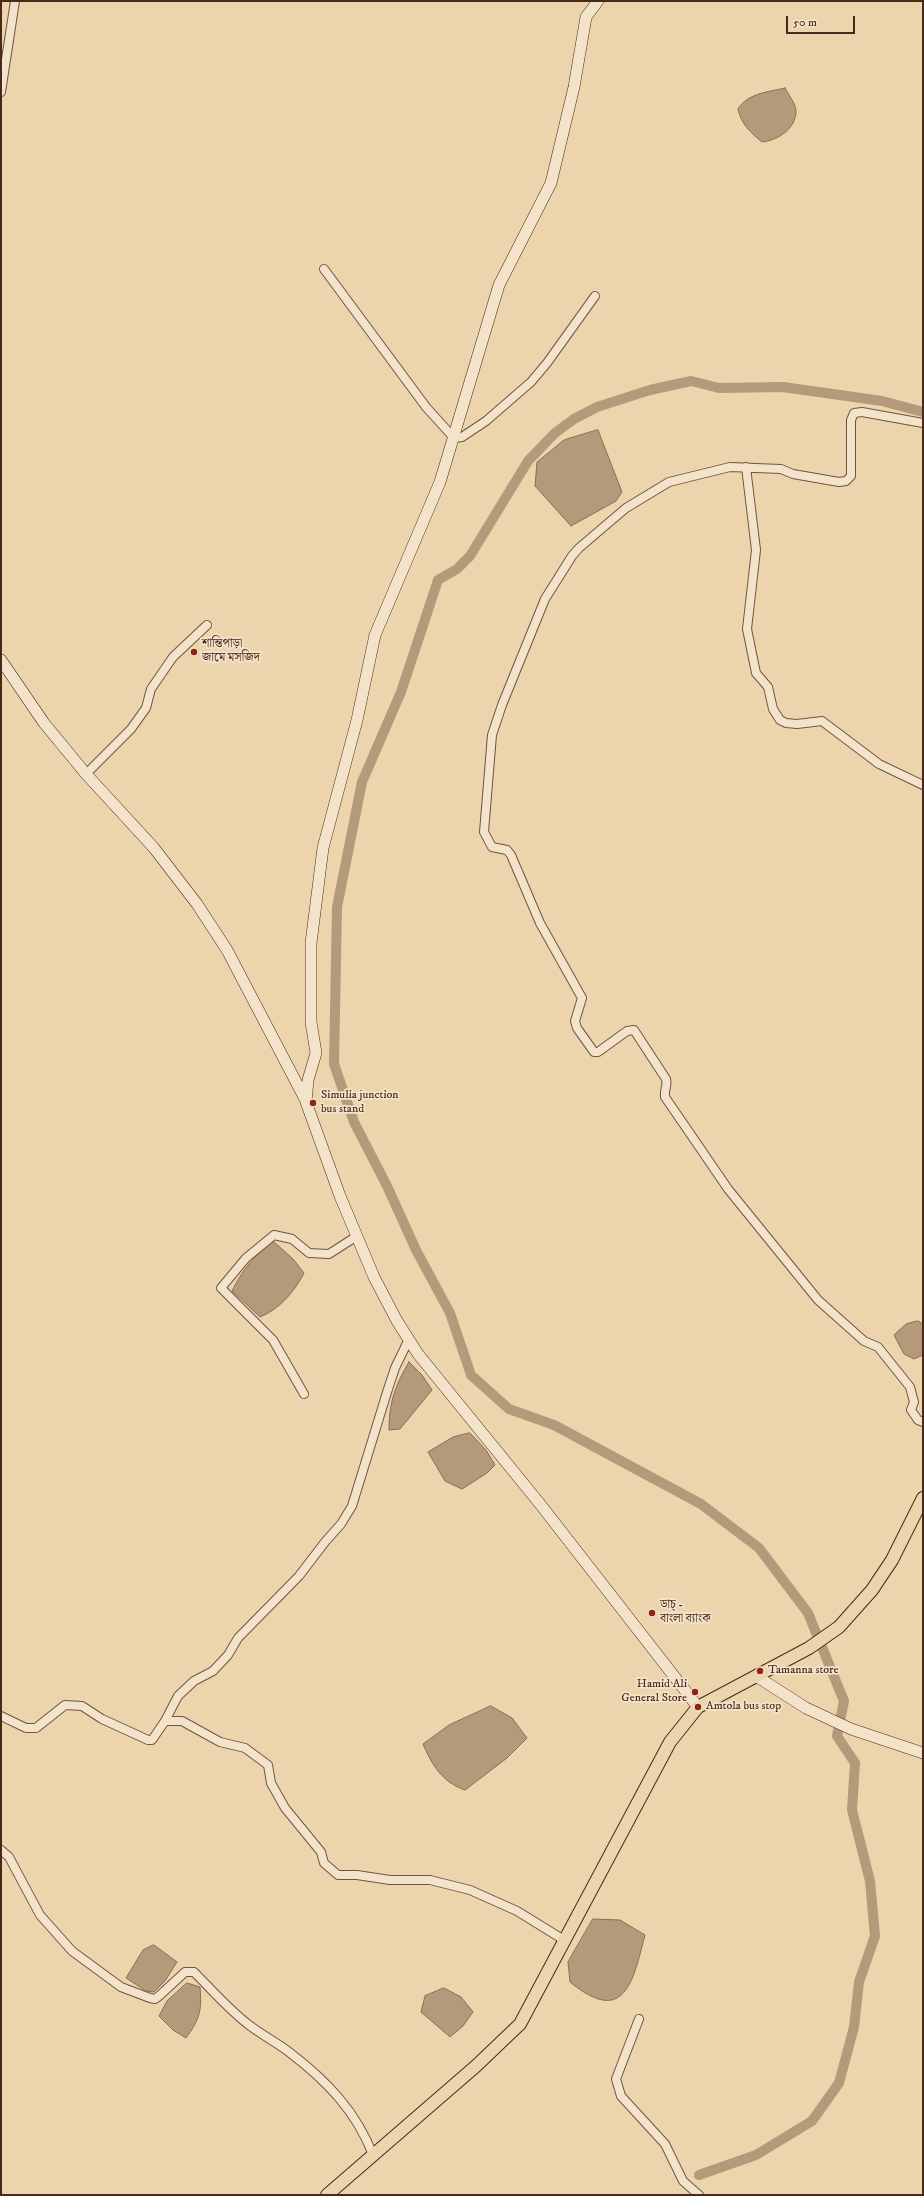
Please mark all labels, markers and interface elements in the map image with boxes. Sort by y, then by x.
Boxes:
scale bar [788,8,857,34]
text: 50 m [793,15,817,30]
place label: শান্তিপাড়া জামে মসজিদ [202,638,260,666]
marker: শান্তিপাড়া জামে মসজিদ [189,647,199,657]
place label: Simulia junction bus stand [321,1089,399,1117]
marker: Simulia junction bus stand [308,1098,318,1108]
place label: ডাচ্ - বাংলা ব্যাংক [660,1599,711,1627]
marker: ডাচ্ - বাংলা ব্যাংক [647,1608,657,1618]
place label: Tamanna store [768,1664,839,1678]
marker: Tamanna store [755,1666,765,1676]
place label: Hamid Ali General Store [621,1678,687,1706]
marker: Hamid Ali General Store [690,1687,700,1697]
place label: Amtola bus stop [706,1700,781,1714]
marker: Amtola bus stop [693,1702,703,1712]

